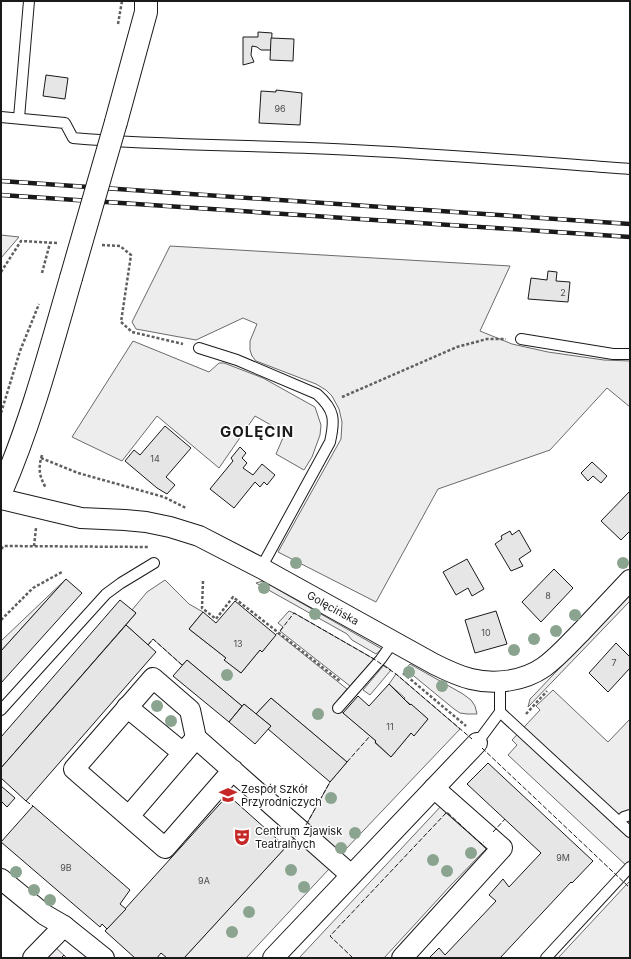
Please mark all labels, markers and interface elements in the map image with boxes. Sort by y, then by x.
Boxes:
house number: 96 [274,103,286,114]
house number: 2 [560,287,566,298]
district label: GOLĘCIN [220,422,294,441]
house number: 14 [150,453,160,464]
street label: Golęcińska [305,588,361,628]
house number: 8 [545,590,551,601]
house number: 10 [481,627,491,638]
house number: 13 [233,638,243,649]
house number: 7 [611,657,617,668]
house number: 11 [386,721,394,732]
place label: Zespół Szkół Przyrodniczych [241,782,322,809]
school or university icon: Zespół Szkół Przyrodniczych [218,785,238,805]
place label: Centrum Zjawisk Teatralnych [255,824,342,851]
theatre icon: Centrum Zjawisk Teatralnych [232,827,252,847]
house number: 9M [556,852,570,863]
house number: 9B [60,862,72,873]
house number: 9A [198,875,210,886]

